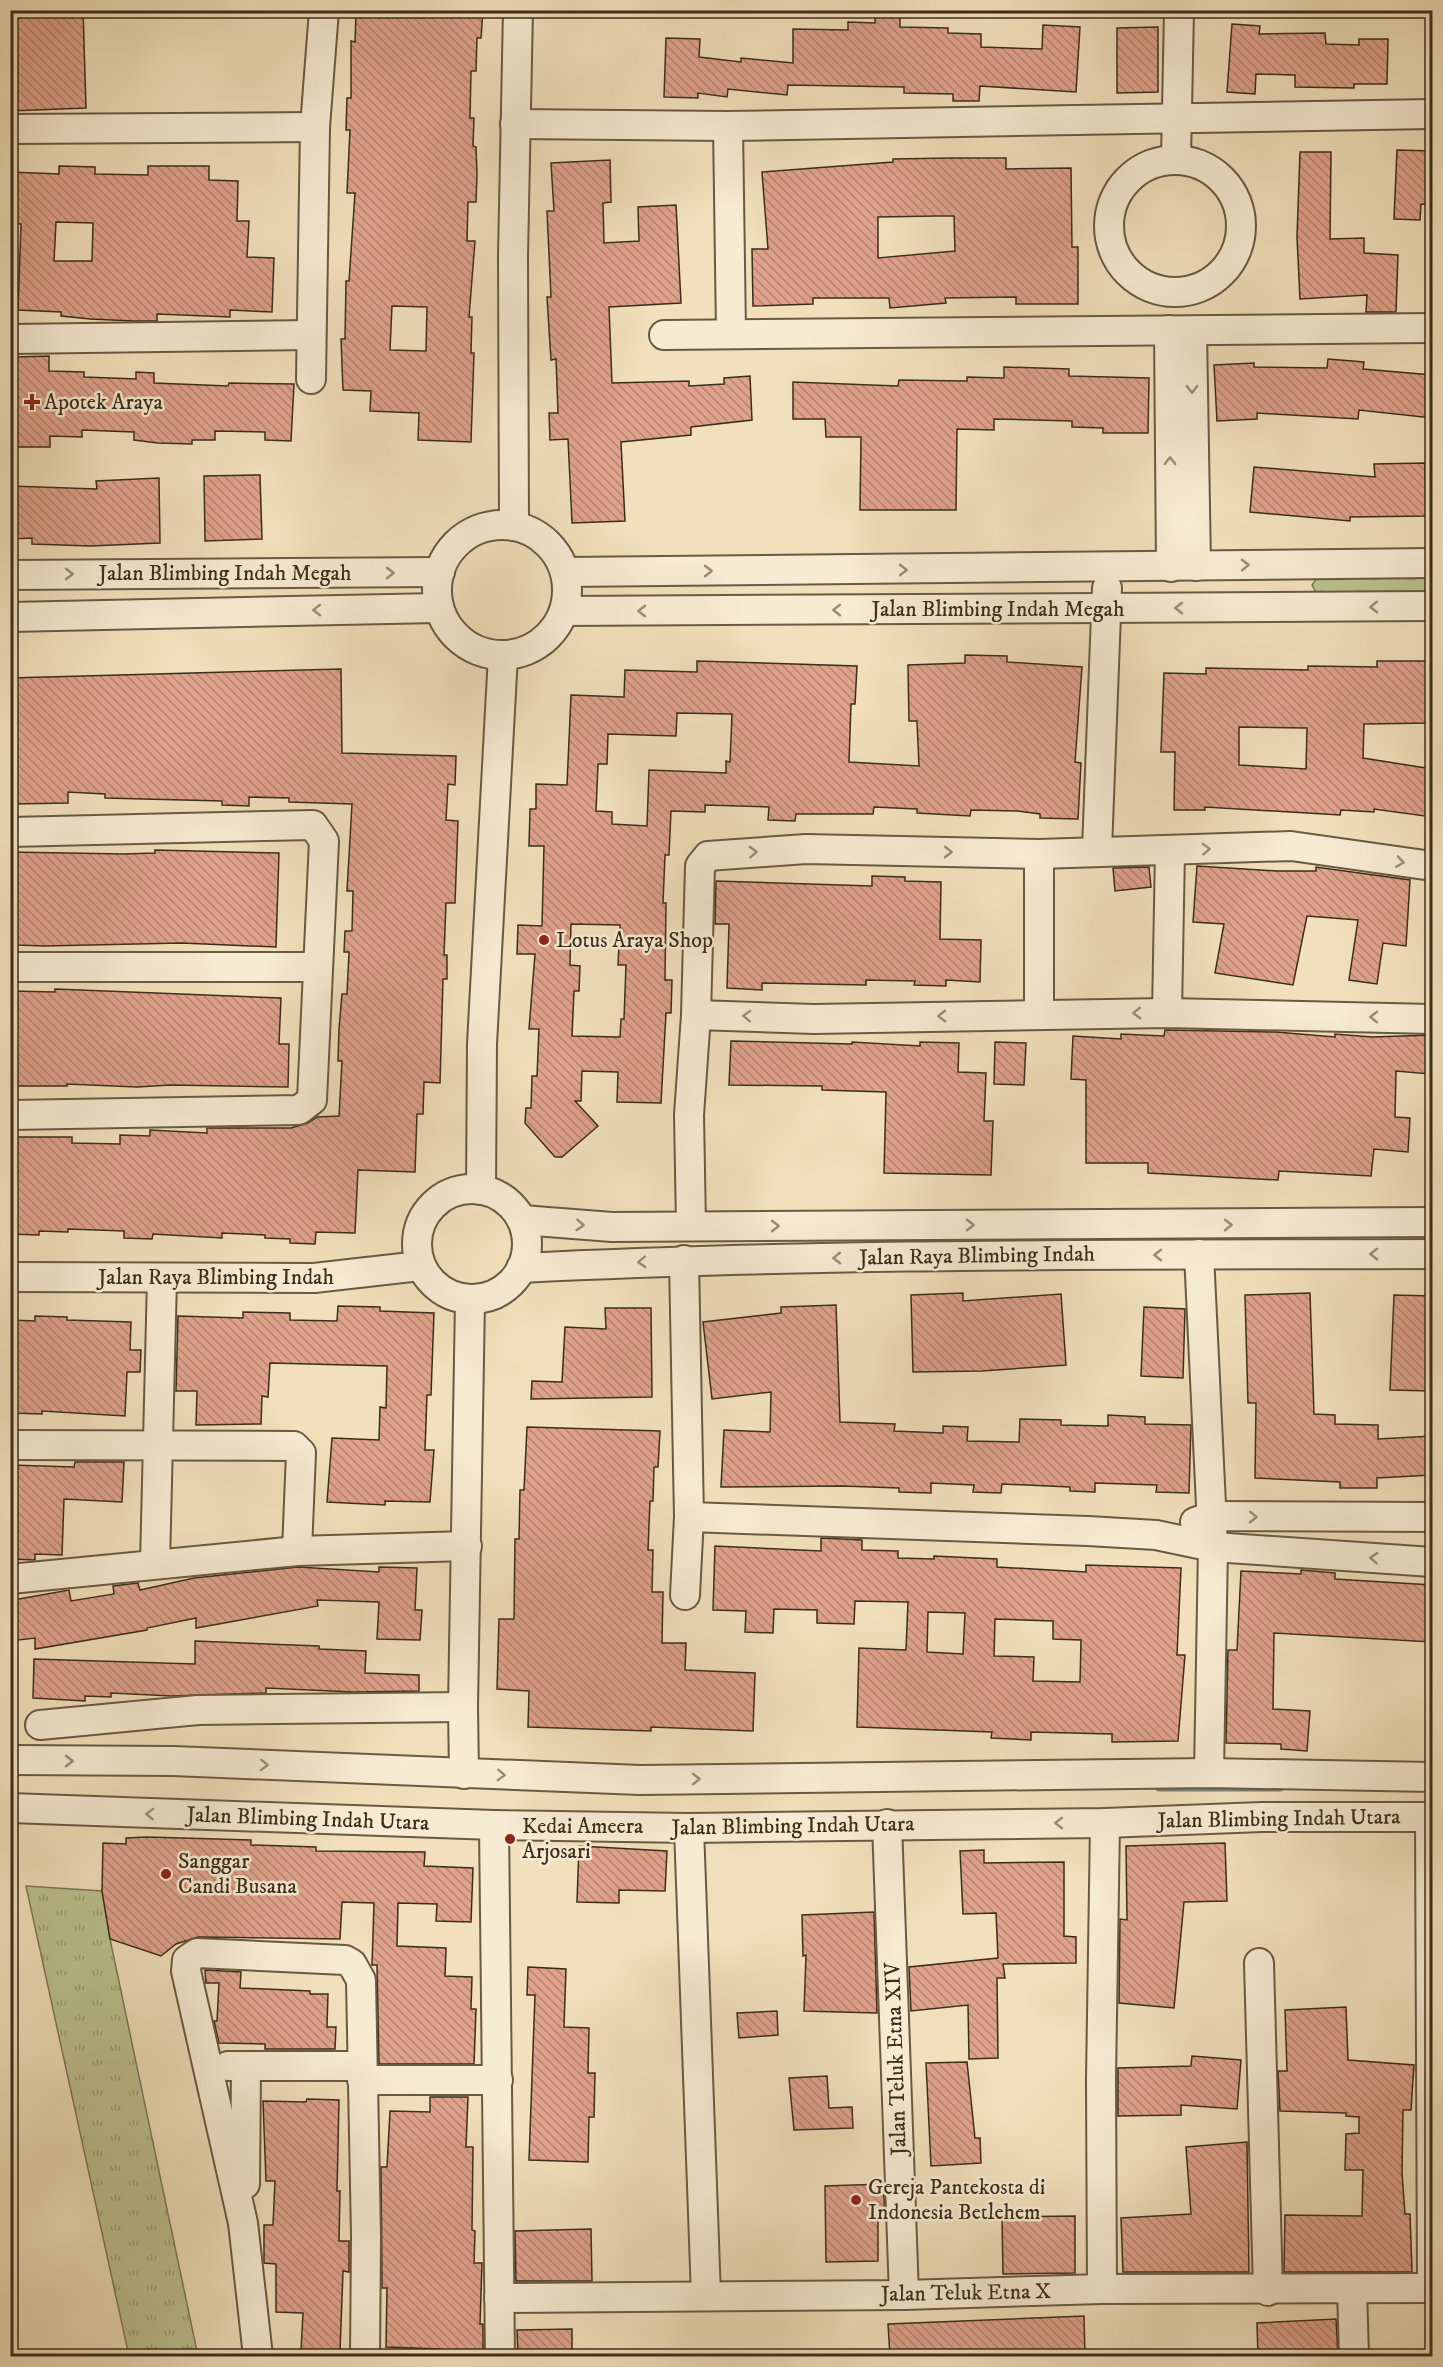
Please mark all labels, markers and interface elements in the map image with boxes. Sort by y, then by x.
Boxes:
one-way arrow [1186,385,1198,394]
place label: Apotek Araya [44,389,163,416]
marker: Apotek Araya [25,395,39,409]
one-way arrow [1163,457,1176,466]
one-way arrow [1240,559,1249,571]
street label: Jalan Blimbing Indah Megah [97,560,352,587]
one-way arrow [898,563,907,576]
one-way arrow [703,565,712,577]
one-way arrow [385,566,394,579]
one-way arrow [64,568,73,580]
street label: Jalan Blimbing Indah Megah [870,596,1125,623]
one-way arrow [1370,601,1379,613]
one-way arrow [1175,602,1184,614]
one-way arrow [312,604,321,617]
one-way arrow [833,604,842,616]
one-way arrow [638,605,647,617]
one-way arrow [1202,842,1211,855]
one-way arrow [749,846,758,859]
one-way arrow [944,846,953,858]
one-way arrow [1395,855,1405,867]
place label: Lotus Araya Shop [556,927,713,954]
marker: Lotus Araya Shop [537,933,551,947]
one-way arrow [1133,1007,1142,1019]
one-way arrow [743,1010,752,1023]
one-way arrow [938,1010,947,1023]
one-way arrow [1370,1011,1379,1023]
one-way arrow [576,1218,585,1231]
one-way arrow [966,1219,975,1231]
one-way arrow [1224,1219,1233,1231]
one-way arrow [771,1220,780,1232]
street label: Jalan Raya Blimbing Indah [857,1240,1096,1272]
one-way arrow [1370,1248,1379,1260]
one-way arrow [1154,1249,1163,1261]
one-way arrow [833,1251,842,1264]
one-way arrow [638,1256,647,1269]
street label: Jalan Raya Blimbing Indah [96,1264,334,1291]
one-way arrow [1249,1511,1258,1523]
one-way arrow [1370,1551,1379,1564]
one-way arrow [64,1755,73,1767]
one-way arrow [259,1759,268,1772]
one-way arrow [496,1769,505,1781]
one-way arrow [691,1773,700,1785]
street label: Jalan Blimbing Indah Utara [184,1801,430,1837]
street label: Jalan Blimbing Indah Utara [1155,1803,1401,1835]
one-way arrow [146,1808,155,1820]
street label: Jalan Blimbing Indah Utara [669,1810,915,1842]
place label: Kedai Ameera Arjosari [522,1813,644,1865]
one-way arrow [1055,1817,1064,1829]
marker: Kedai Ameera Arjosari [503,1832,517,1846]
place label: Sanggar Candi Busana [178,1848,298,1900]
marker: Sanggar Candi Busana [159,1867,173,1881]
street label: Jalan Teluk Etna XIV [879,1961,913,2158]
place label: Gereja Pantekosta di Indonesia Betlehem [868,2174,1045,2226]
marker: Gereja Pantekosta di Indonesia Betlehem [849,2193,863,2207]
street label: Jalan Teluk Etna X [879,2278,1051,2308]

